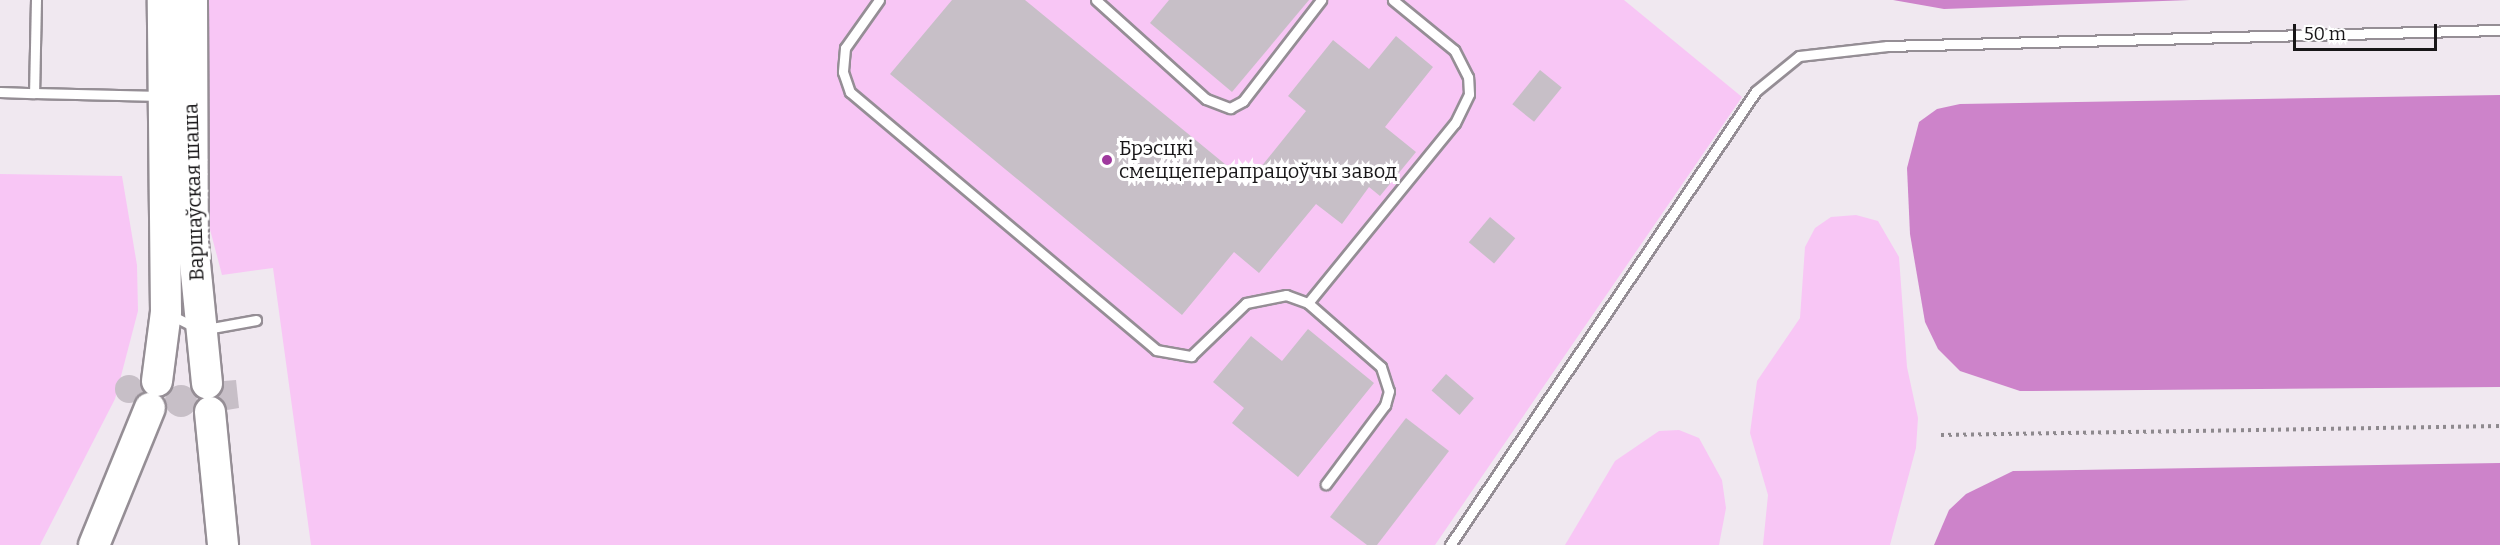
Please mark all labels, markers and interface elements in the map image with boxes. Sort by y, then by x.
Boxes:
scale bar [2296,12,2440,50]
text: 50 m [2304,23,2346,45]
street label: Варшаўская шаша [179,103,209,281]
place label: Брэсцкі смеццеперапрацоўчы завод [1119,136,1397,183]
marker: Брэсцкі смеццеперапрацоўчы завод [1100,153,1114,167]

